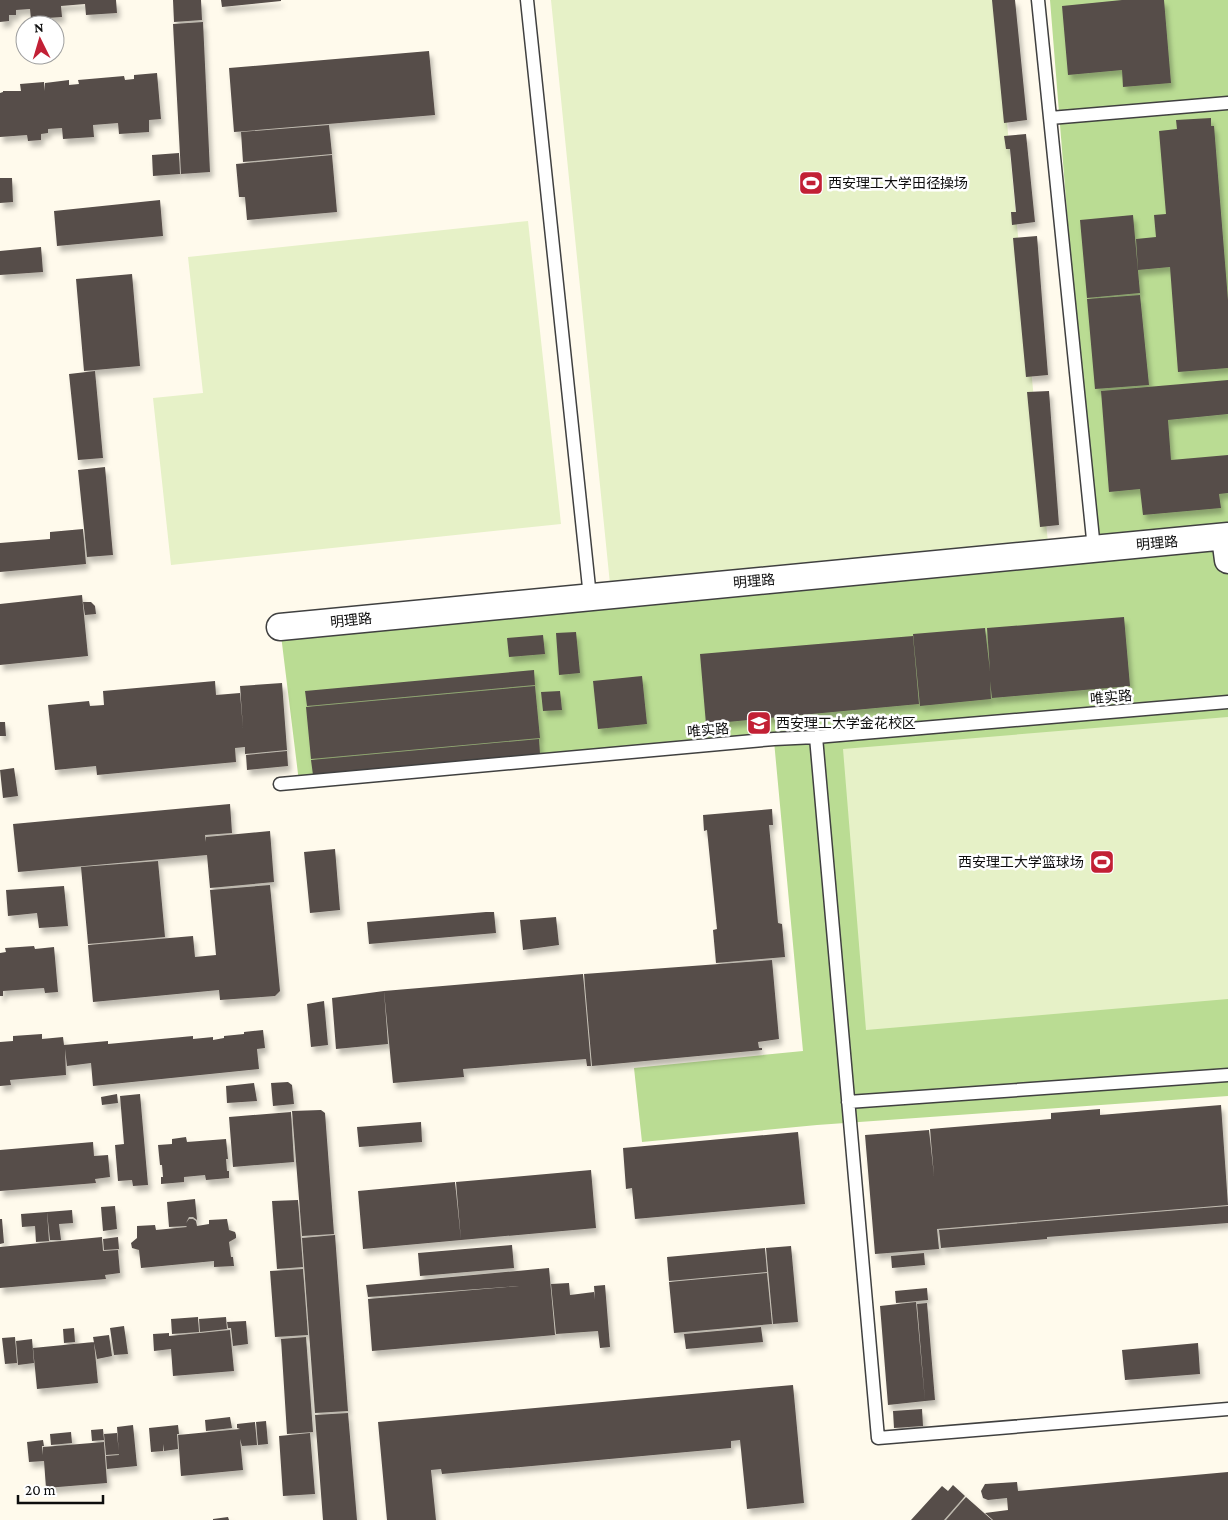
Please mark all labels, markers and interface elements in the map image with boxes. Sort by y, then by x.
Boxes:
north arrow [15,15,65,65]
text: N [33,19,45,35]
sports icon: 西安理工大学田径操场 [798,170,824,196]
place label: 西安理工大学田径操场 [828,175,968,191]
street label: 明理路 [1135,533,1179,553]
street label: 明理路 [732,571,776,591]
street label: 明理路 [329,610,373,630]
street label: 唯实路 [1089,687,1133,707]
school or university icon: 西安理工大学金花校区 [746,710,772,736]
place label: 西安理工大学金花校区 [776,715,916,731]
street label: 唯实路 [686,720,730,740]
sports icon: 西安理工大学篮球场 [1089,849,1115,875]
place label: 西安理工大学篮球场 [958,854,1084,870]
scale bar [18,1472,102,1504]
text: 20 m [25,1482,56,1498]

